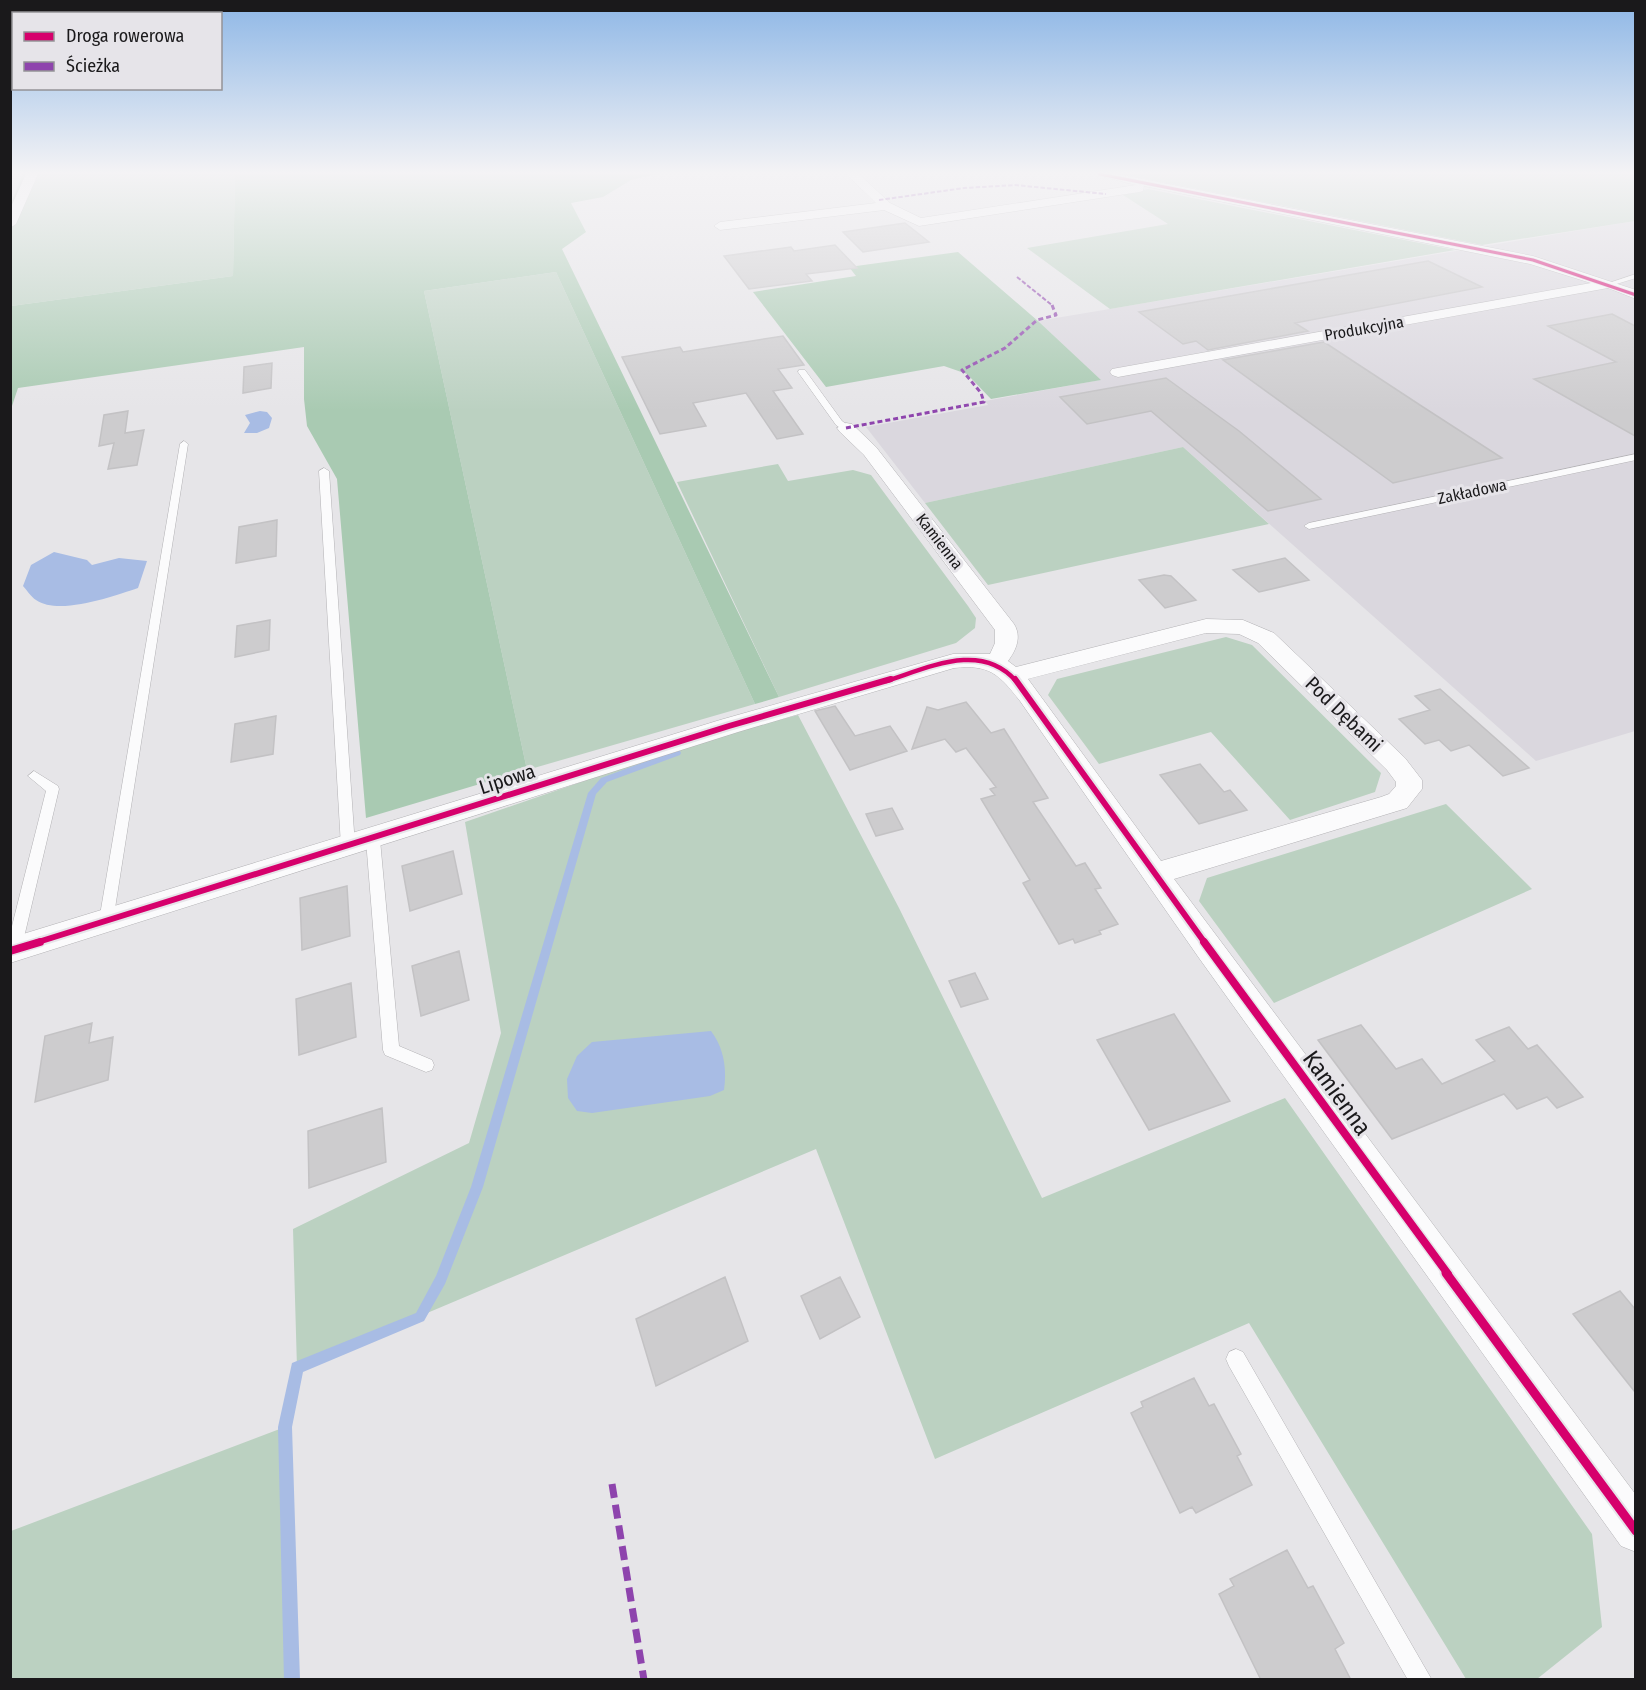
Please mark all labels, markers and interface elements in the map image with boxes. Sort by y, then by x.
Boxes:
legend [12,12,222,90]
text: Droga rowerowa [66,25,185,47]
text: Ścieżka [66,55,120,77]
street label: Produkcyjna [1323,312,1405,345]
street label: Zakładowa [1436,475,1508,508]
street label: Kamienna [912,510,967,573]
street label: Pod Dębami [1300,671,1388,757]
street label: Lipowa [476,759,538,799]
street label: Kamienna [1297,1045,1377,1141]

